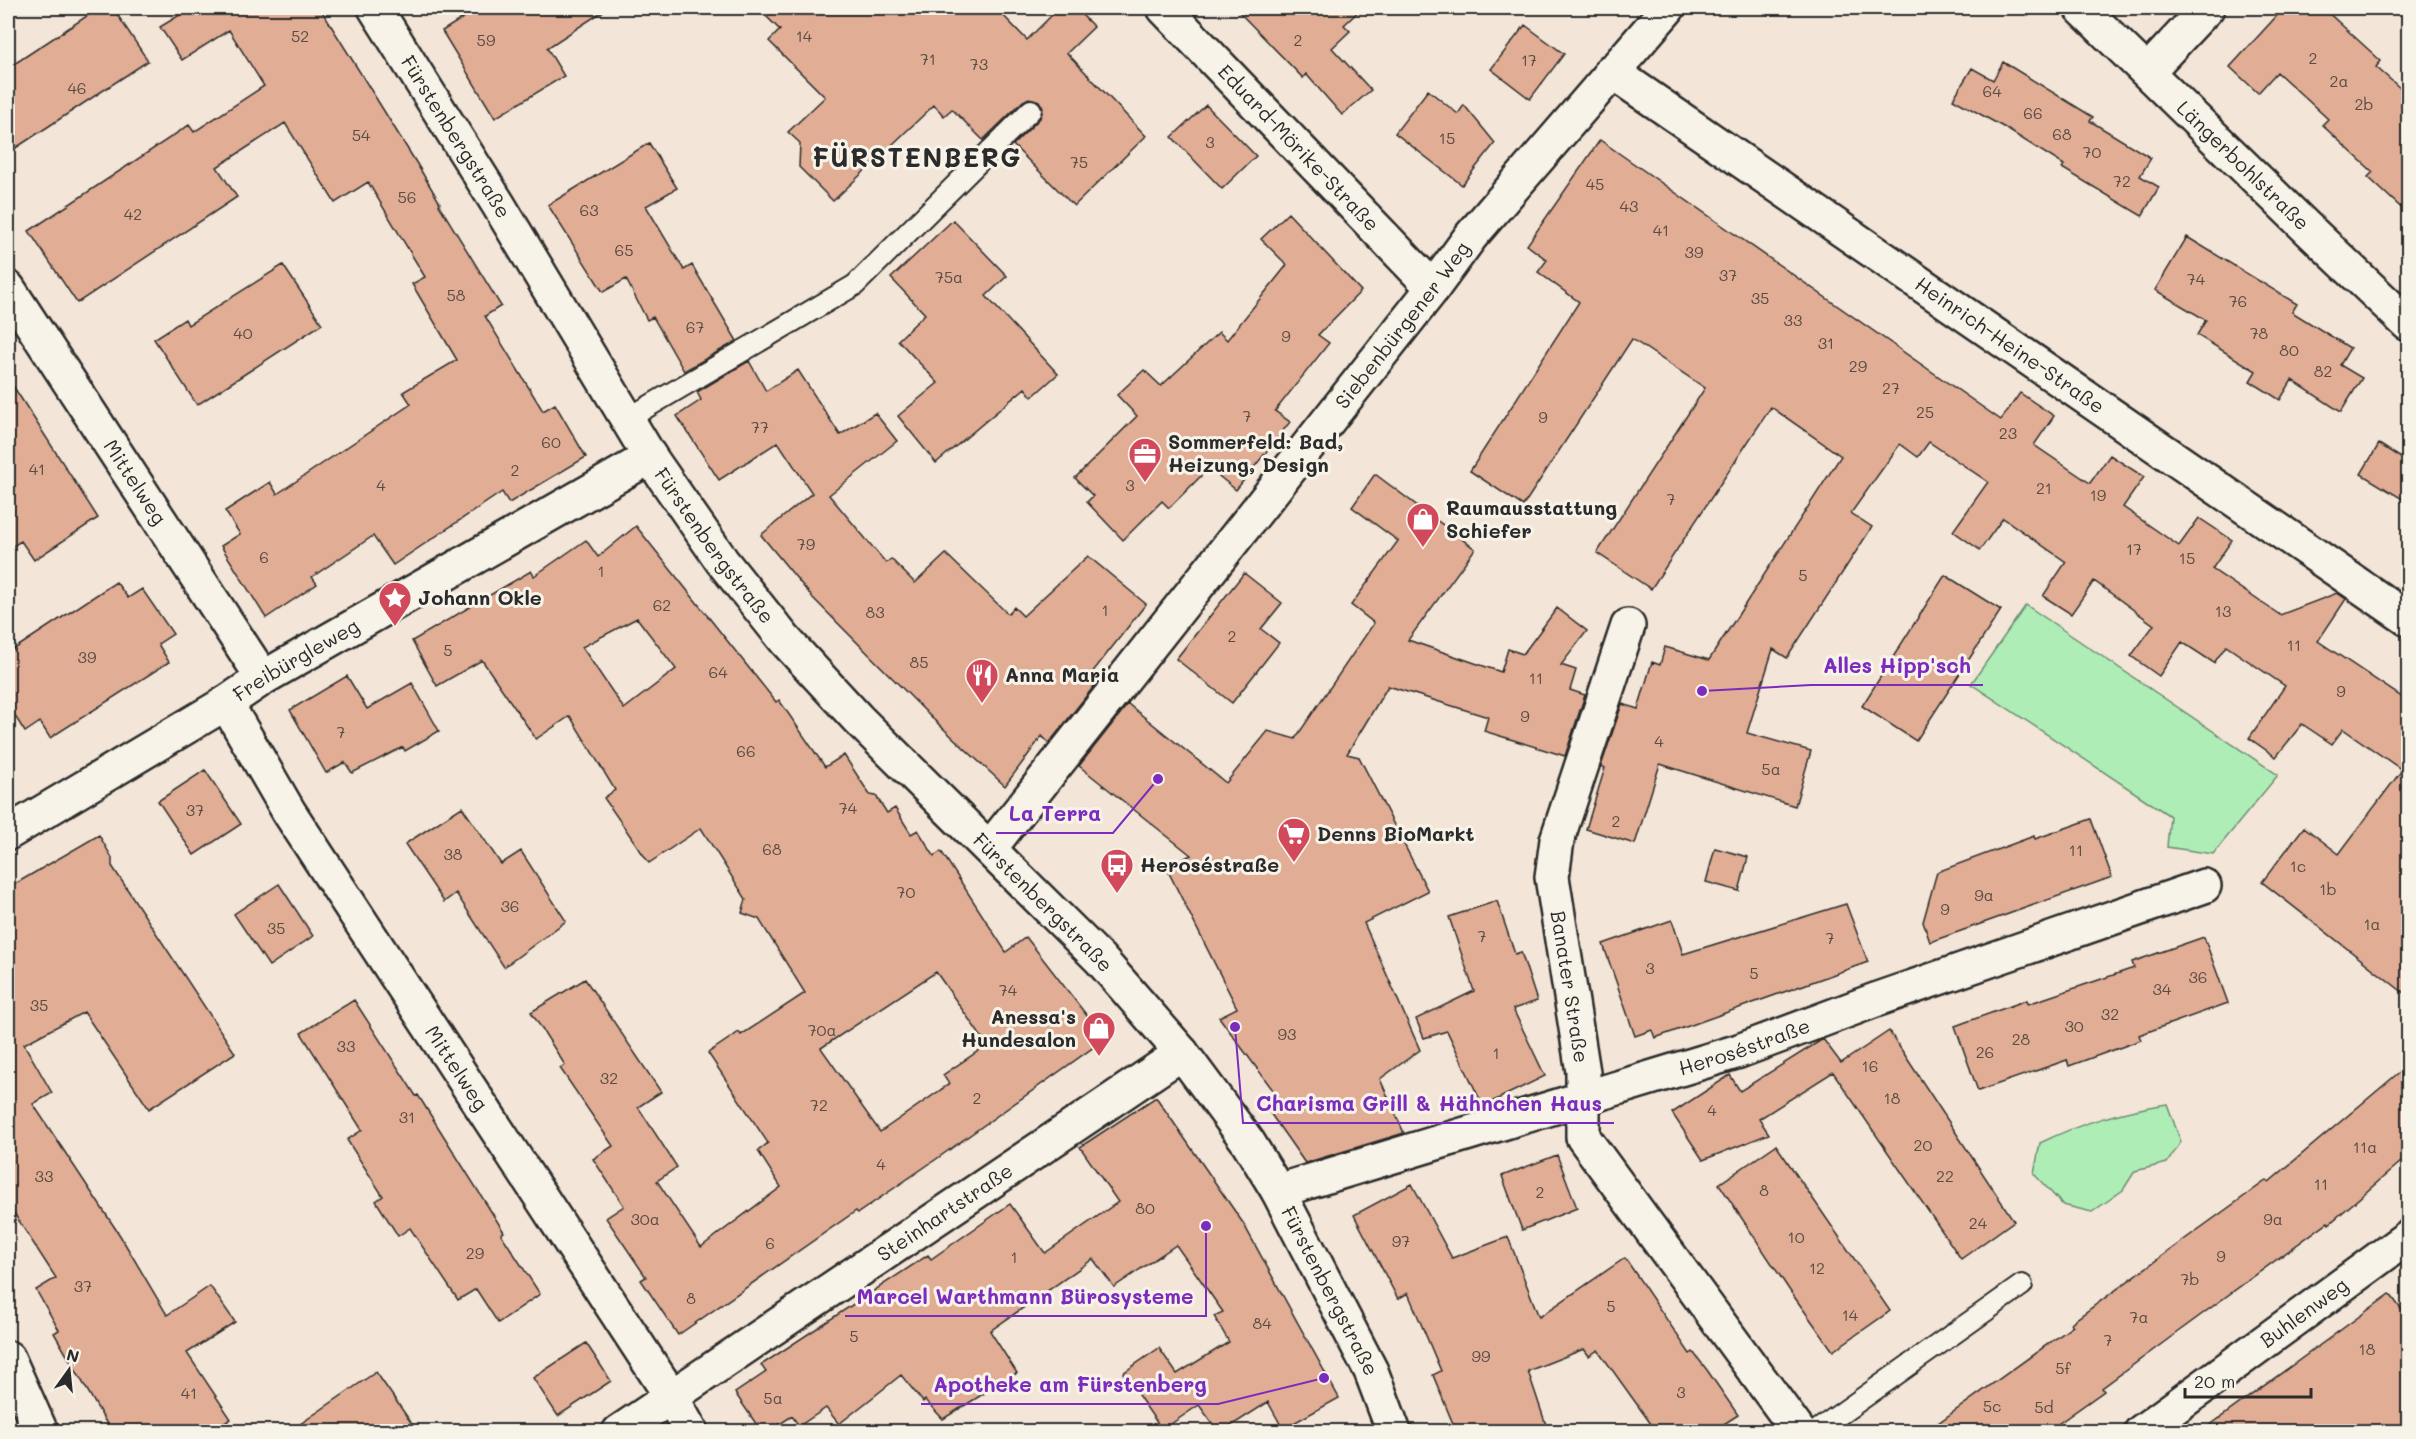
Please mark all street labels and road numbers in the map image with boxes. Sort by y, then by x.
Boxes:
street label: Fürstenbergstraße [396,50,517,222]
street label: Eduard-Mörike-Straße [1213,58,1385,236]
street label: Längerbohlstraße [2172,94,2316,235]
street label: Siebenbürgener Weg [1329,236,1475,414]
street label: Heinrich-Heine-Straße [1911,270,2110,419]
street label: Mittelweg [98,434,173,529]
street label: Fürstenbergstraße [649,462,781,628]
street label: Freibürgleweg [227,612,363,707]
street label: Fürstenbergstraße [968,826,1119,977]
street label: Banater Straße [1546,909,1595,1065]
street label: Heroséstraße [1675,1012,1813,1081]
street label: Mittelweg [420,1020,495,1115]
street label: Steinhartstraße [871,1157,1017,1267]
street label: Fürstenbergstraße [1276,1201,1385,1380]
street label: Buhlenweg [2254,1271,2353,1353]

